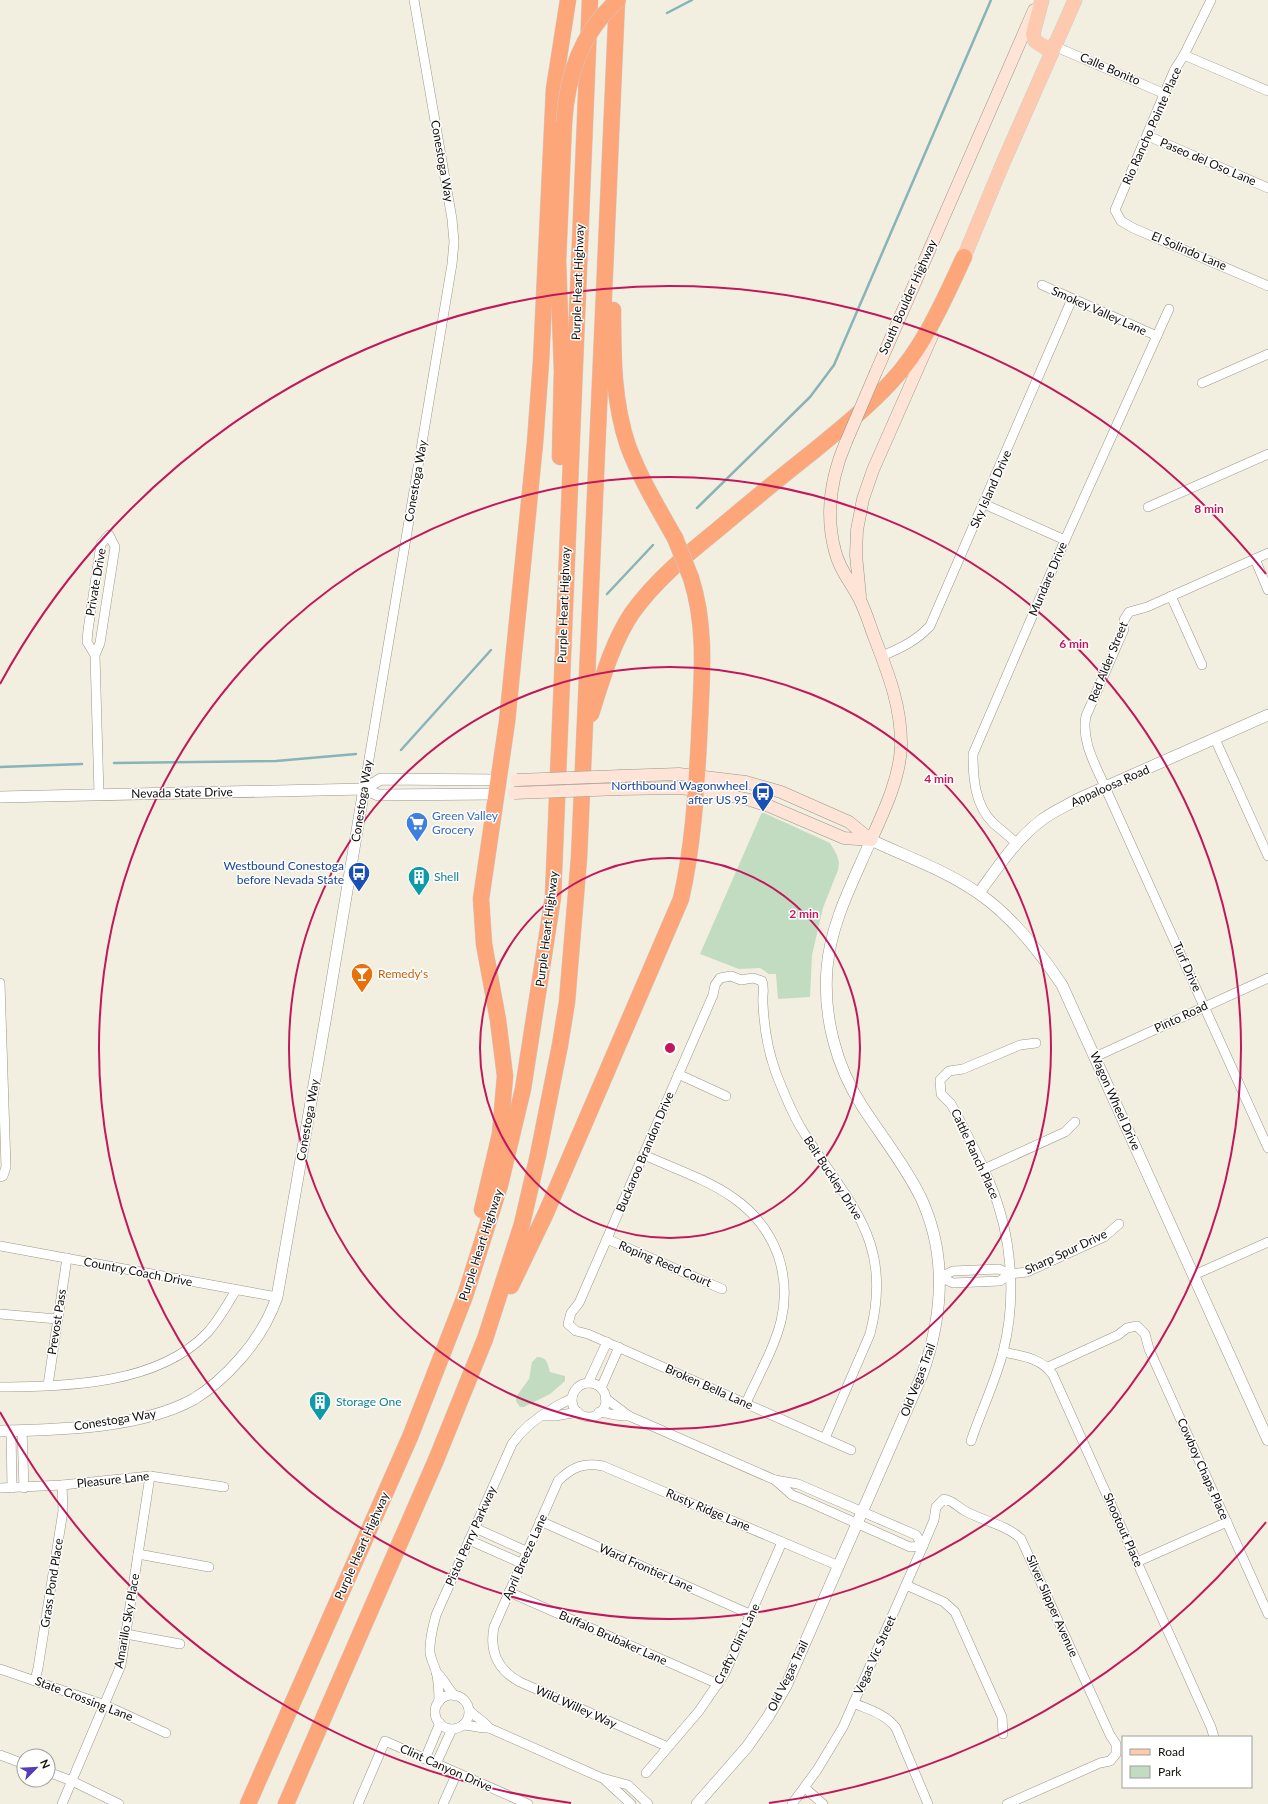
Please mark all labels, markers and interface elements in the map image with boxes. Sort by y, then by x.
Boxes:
street label: Calle Bonito [1078,49,1143,88]
street label: Rio Rancho Pointe Place [1119,65,1184,187]
street label: Conestoga Way [428,119,457,204]
street label: Paseo del Oso Lane [1158,134,1259,189]
street label: Purple Heart Highway [568,223,587,340]
street label: El Solindo Lane [1149,228,1229,273]
street label: South Boulder Highway [875,236,940,357]
street label: Smokey Valley Lane [1049,283,1149,338]
street label: Conestoga Way [401,438,430,523]
street label: Sky Island Drive [967,447,1014,530]
text: 8 min [1194,501,1224,516]
street label: Mundare Drive [1025,539,1070,618]
street label: Purple Heart Highway [554,546,573,663]
street label: Private Drive [82,547,109,617]
street label: Red Alder Street [1085,619,1131,704]
text: 6 min [1059,636,1089,651]
street label: Conestoga Way [348,758,376,843]
street label: Appaloosa Road [1068,761,1152,810]
text: 4 min [924,771,954,786]
place label: Northbound Wagonwheel after US 95 [611,778,748,807]
bus stop icon: Northbound Wagonwheel after US 95 [750,780,776,813]
street label: Nevada State Drive [131,784,233,801]
place label: Green Valley Grocery [432,808,499,837]
supermarket icon: Green Valley Grocery [404,810,430,843]
place label: Westbound Conestoga before Nevada State [224,858,344,887]
bus stop icon: Westbound Conestoga before Nevada State [346,860,372,893]
building icon: Shell [406,864,432,897]
place label: Shell [434,869,459,884]
street label: Purple Heart Highway [532,869,561,988]
text: 2 min [789,906,819,921]
street label: Turf Drive [1170,940,1205,994]
bar icon: Remedy's [349,961,375,994]
place label: Remedy's [378,966,428,981]
street label: Pinto Road [1152,998,1210,1035]
centre of rings [663,1041,677,1055]
street label: Wagon Wheel Drive [1087,1049,1144,1153]
street label: Conestoga Way [293,1077,322,1162]
street label: Buckaroo Brandon Drive [612,1089,677,1214]
street label: Cattle Ranch Place [948,1106,1003,1201]
street label: Belt Buckley Drive [801,1133,866,1222]
street label: Purple Heart Highway [455,1186,506,1303]
street label: Sharp Spur Drive [1022,1226,1109,1277]
street label: Roping Reed Court [617,1237,714,1290]
street label: Country Coach Drive [82,1254,194,1289]
street label: Prevost Pass [44,1288,69,1356]
street label: Old Vegas Trail [897,1341,938,1418]
street label: Broken Bella Lane [663,1361,755,1413]
building icon: Storage One [307,1389,333,1422]
place label: Storage One [336,1394,402,1409]
street label: Conestoga Way [73,1405,158,1433]
street label: Cowboy Chaps Place [1174,1416,1233,1522]
street label: Pleasure Lane [76,1468,150,1491]
street label: Pistol Perry Parkway [442,1483,500,1588]
street label: Rusty Ridge Lane [664,1485,753,1534]
street label: Purple Heart Highway [331,1489,392,1602]
street label: Shootout Place [1100,1490,1147,1569]
street label: April Breeze Lane [499,1512,550,1602]
street label: Grass Pond Place [37,1537,66,1629]
street label: Ward Frontier Lane [597,1540,696,1595]
street label: Silver Slipper Avenue [1023,1552,1082,1659]
street label: Amarillo Sky Place [111,1572,142,1670]
street label: Crafty Clint Lane [710,1601,763,1687]
street label: Buffalo Brubaker Lane [557,1607,670,1668]
street label: Vegas Vic Street [850,1612,899,1697]
street label: Old Vegas Trail [764,1638,811,1714]
street label: State Crossing Lane [33,1673,135,1724]
street label: Wild Willey Way [533,1682,620,1731]
legend [1122,1736,1252,1788]
street label: Clint Canyon Drive [398,1740,495,1795]
text: Road [1158,1744,1185,1759]
north arrow [16,1748,56,1788]
text: N [38,1757,53,1770]
text: Park [1158,1764,1182,1779]

